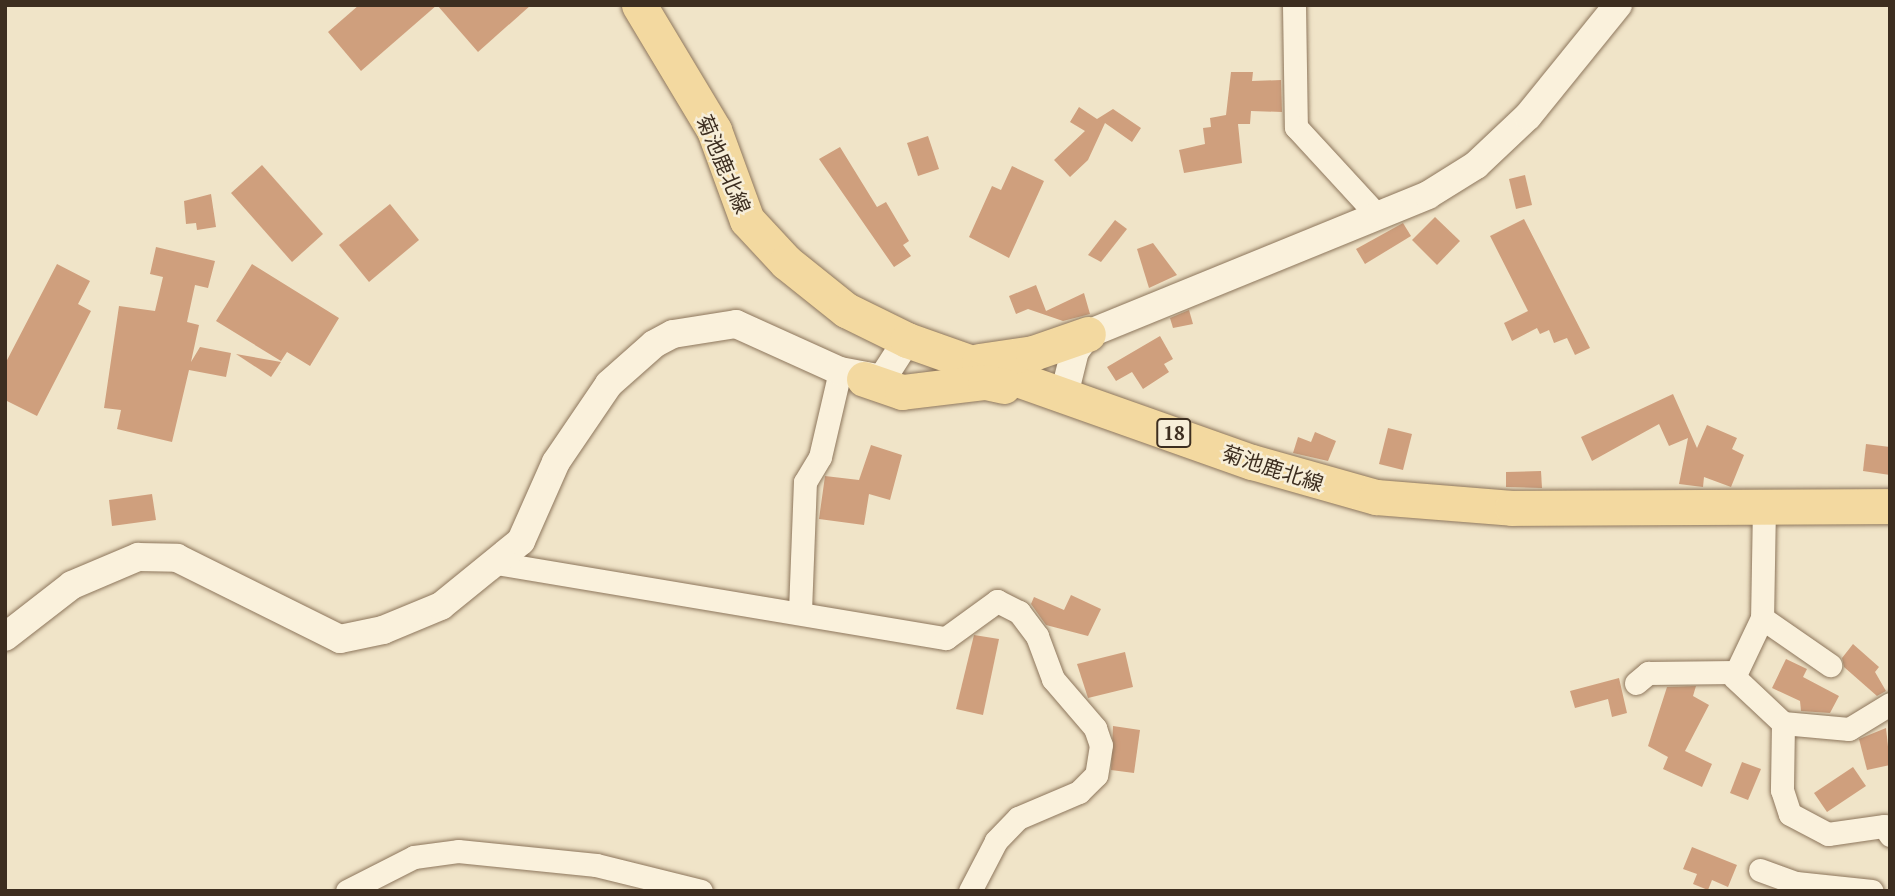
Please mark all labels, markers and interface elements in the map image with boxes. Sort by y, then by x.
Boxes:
street label: 菊池鹿北線 [692,111,756,217]
road number: 18 [1155,418,1193,448]
street label: 菊池鹿北線 [1219,440,1327,496]

